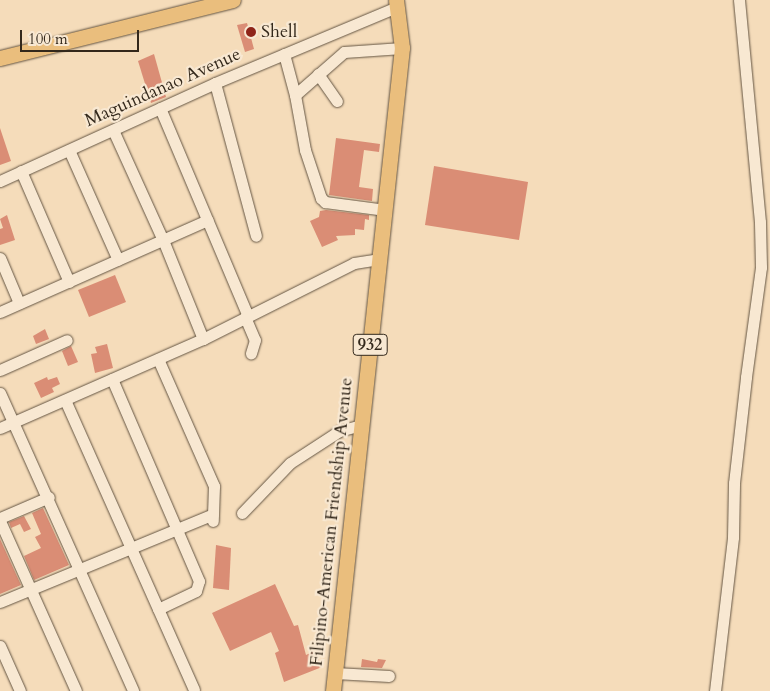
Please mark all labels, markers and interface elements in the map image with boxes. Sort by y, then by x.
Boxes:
scale bar [22,20,141,52]
place label: Shell [261,21,297,43]
marker: Shell [245,26,257,38]
text: 100 m [28,29,68,49]
street label: Maguindanao Avenue [82,44,244,132]
road number: 932 [352,332,388,358]
street label: Filipino-American Friendship Avenue [306,377,358,667]

